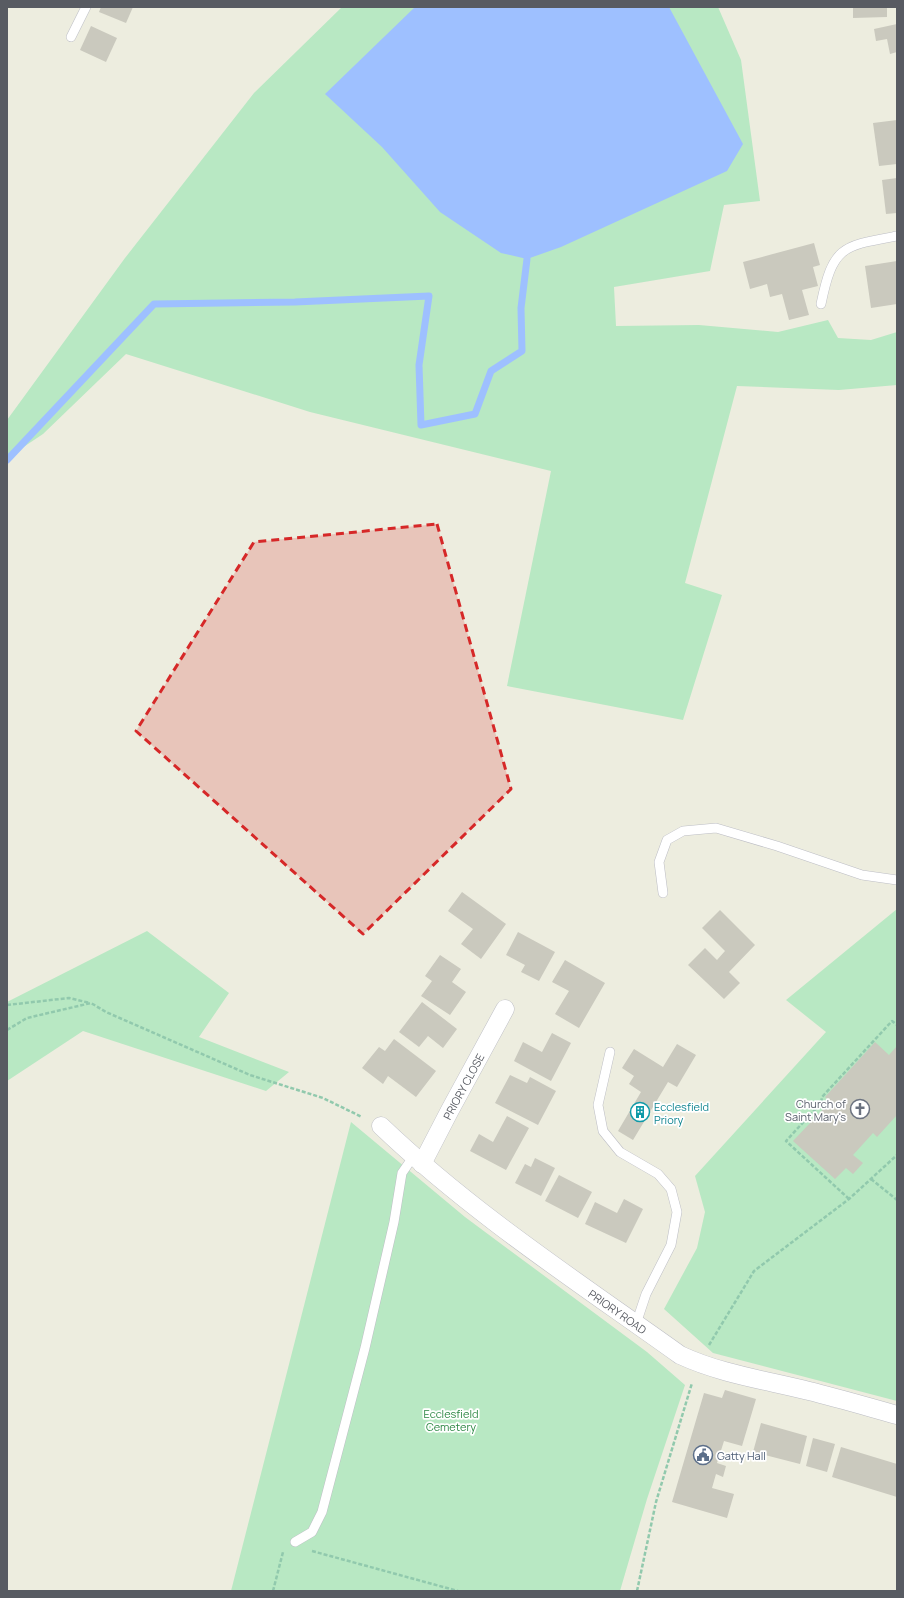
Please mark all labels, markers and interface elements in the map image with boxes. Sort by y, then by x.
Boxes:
street label: PRIORY CLOSE [439,1050,487,1122]
place label: Church of Saint Mary's [785,1096,846,1124]
church icon: Church of Saint Mary's [849,1098,871,1120]
place label: Ecclesfield Priory [654,1099,709,1127]
building icon: Ecclesfield Priory [629,1101,651,1123]
street label: PRIORY ROAD [586,1285,650,1337]
park label: Ecclesfield Cemetery [423,1406,479,1434]
public building icon: Gatty Hall [692,1444,714,1466]
place label: Gatty Hall [717,1448,766,1463]

